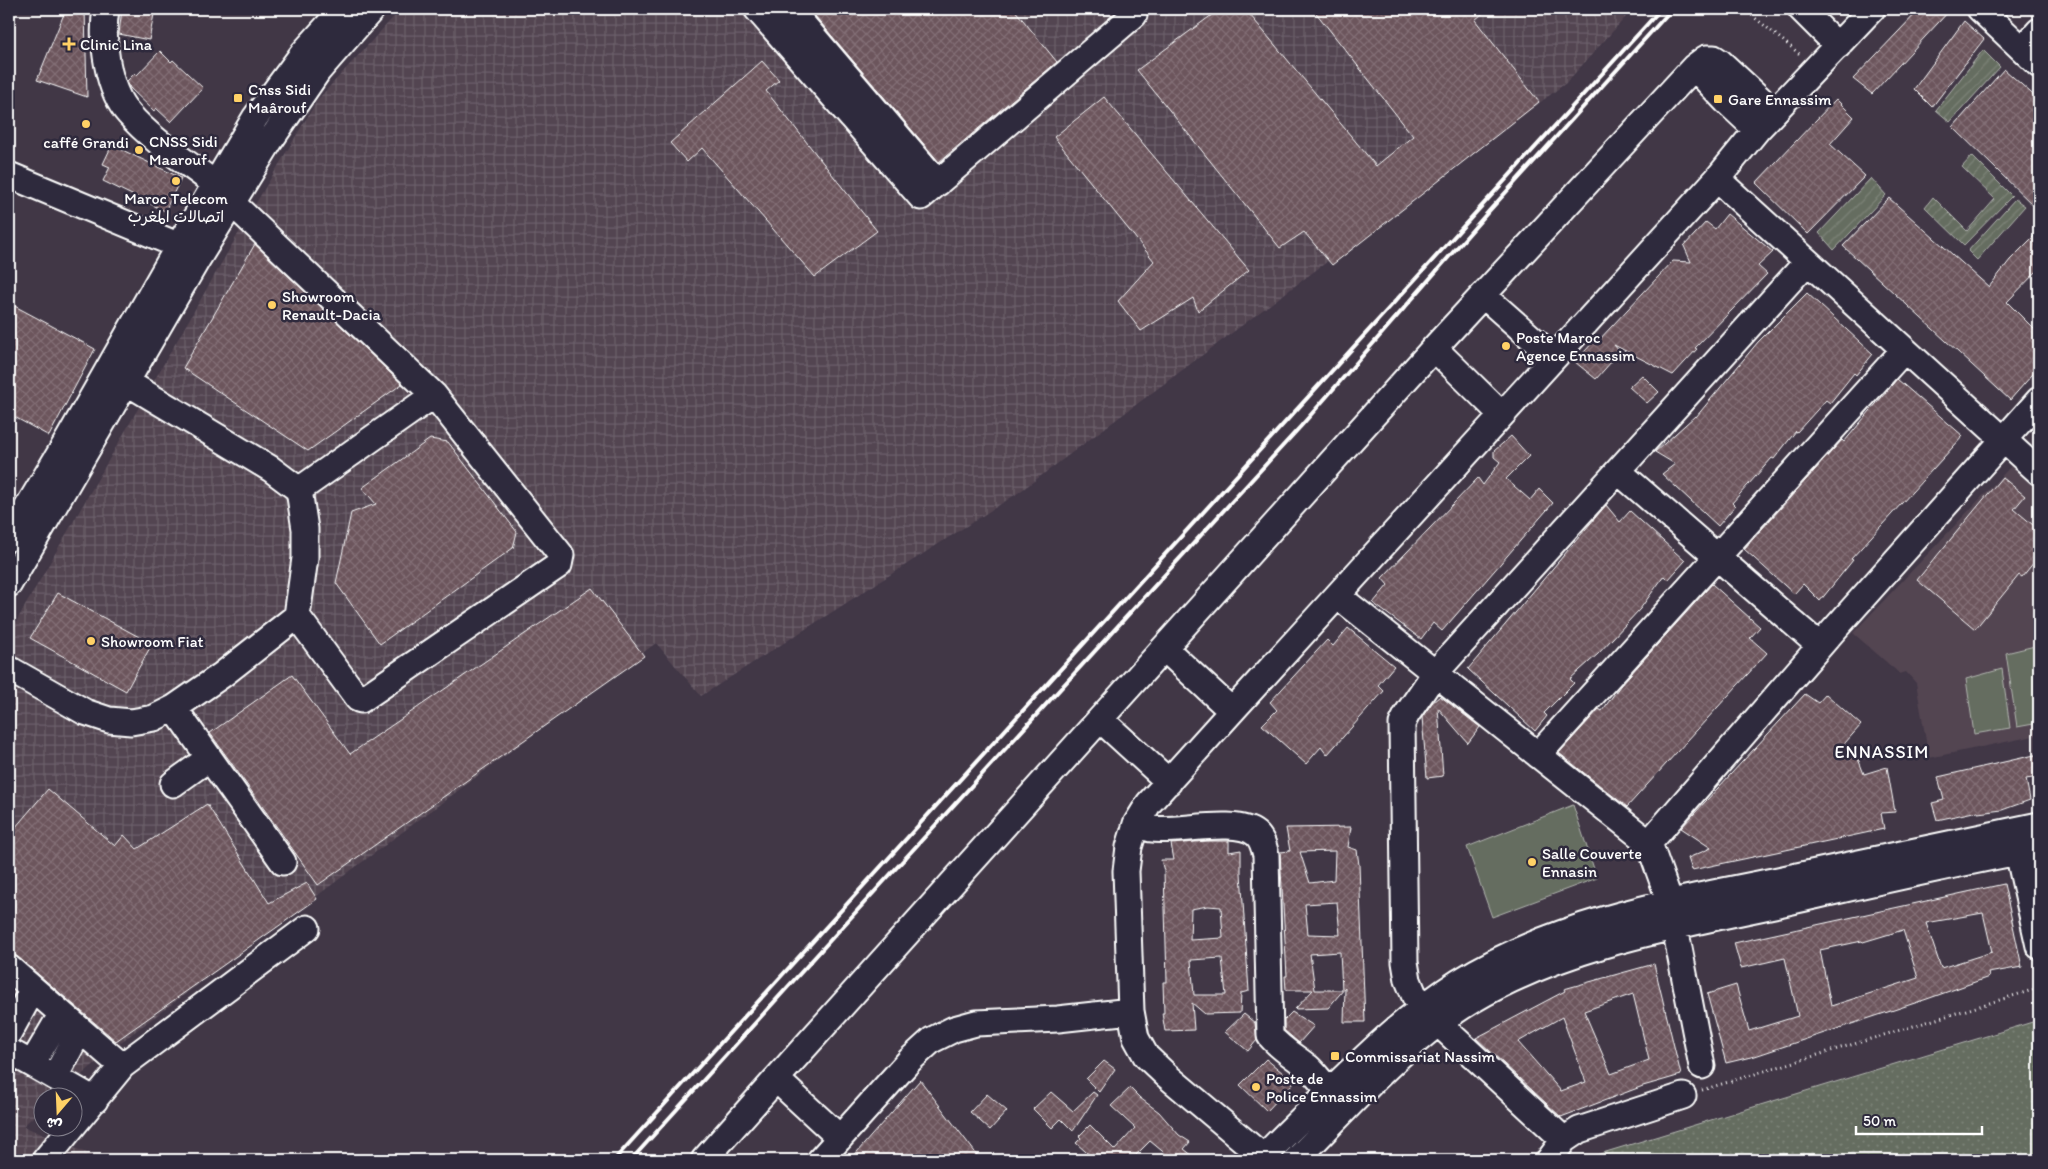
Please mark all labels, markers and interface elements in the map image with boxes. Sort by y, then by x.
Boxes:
place label: Clinic Lina [80,35,153,54]
marker: Clinic Lina [62,37,76,51]
place label: Cnss Sidi Maârouf [248,80,311,117]
place label: Gare Ennassim [1728,90,1832,109]
marker: Cnss Sidi Maârouf [232,92,244,104]
marker: Gare Ennassim [1712,93,1724,105]
marker: caffé Grandi [80,118,92,130]
place label: CNSS Sidi Maarouf [149,132,218,169]
place label: caffé Grandi [43,133,129,152]
marker: CNSS Sidi Maarouf [133,144,145,156]
marker: Maroc Telecom اتصالات المغرب [170,175,182,187]
place label: Maroc Telecom اتصالات المغرب [124,189,228,226]
place label: Showroom Renault-Dacia [282,287,381,324]
marker: Showroom Renault-Dacia [266,299,278,311]
place label: Poste Maroc Agence Ennassim [1516,328,1635,365]
marker: Poste Maroc Agence Ennassim [1500,340,1512,352]
place label: Showroom Fiat [101,632,204,651]
marker: Showroom Fiat [85,635,97,647]
district label: ENNASSIM [1835,741,1929,763]
place label: Salle Couverte Ennasin [1542,844,1642,881]
marker: Salle Couverte Ennasin [1526,856,1538,868]
place label: Commissariat Nassim [1345,1047,1496,1066]
marker: Commissariat Nassim [1329,1050,1341,1062]
place label: Poste de Police Ennassim [1266,1069,1378,1106]
marker: Poste de Police Ennassim [1250,1081,1262,1093]
north arrow [32,1086,82,1136]
scale bar [1856,1104,1982,1136]
text: 50 m [1863,1112,1896,1130]
text: ش [44,1113,64,1134]

